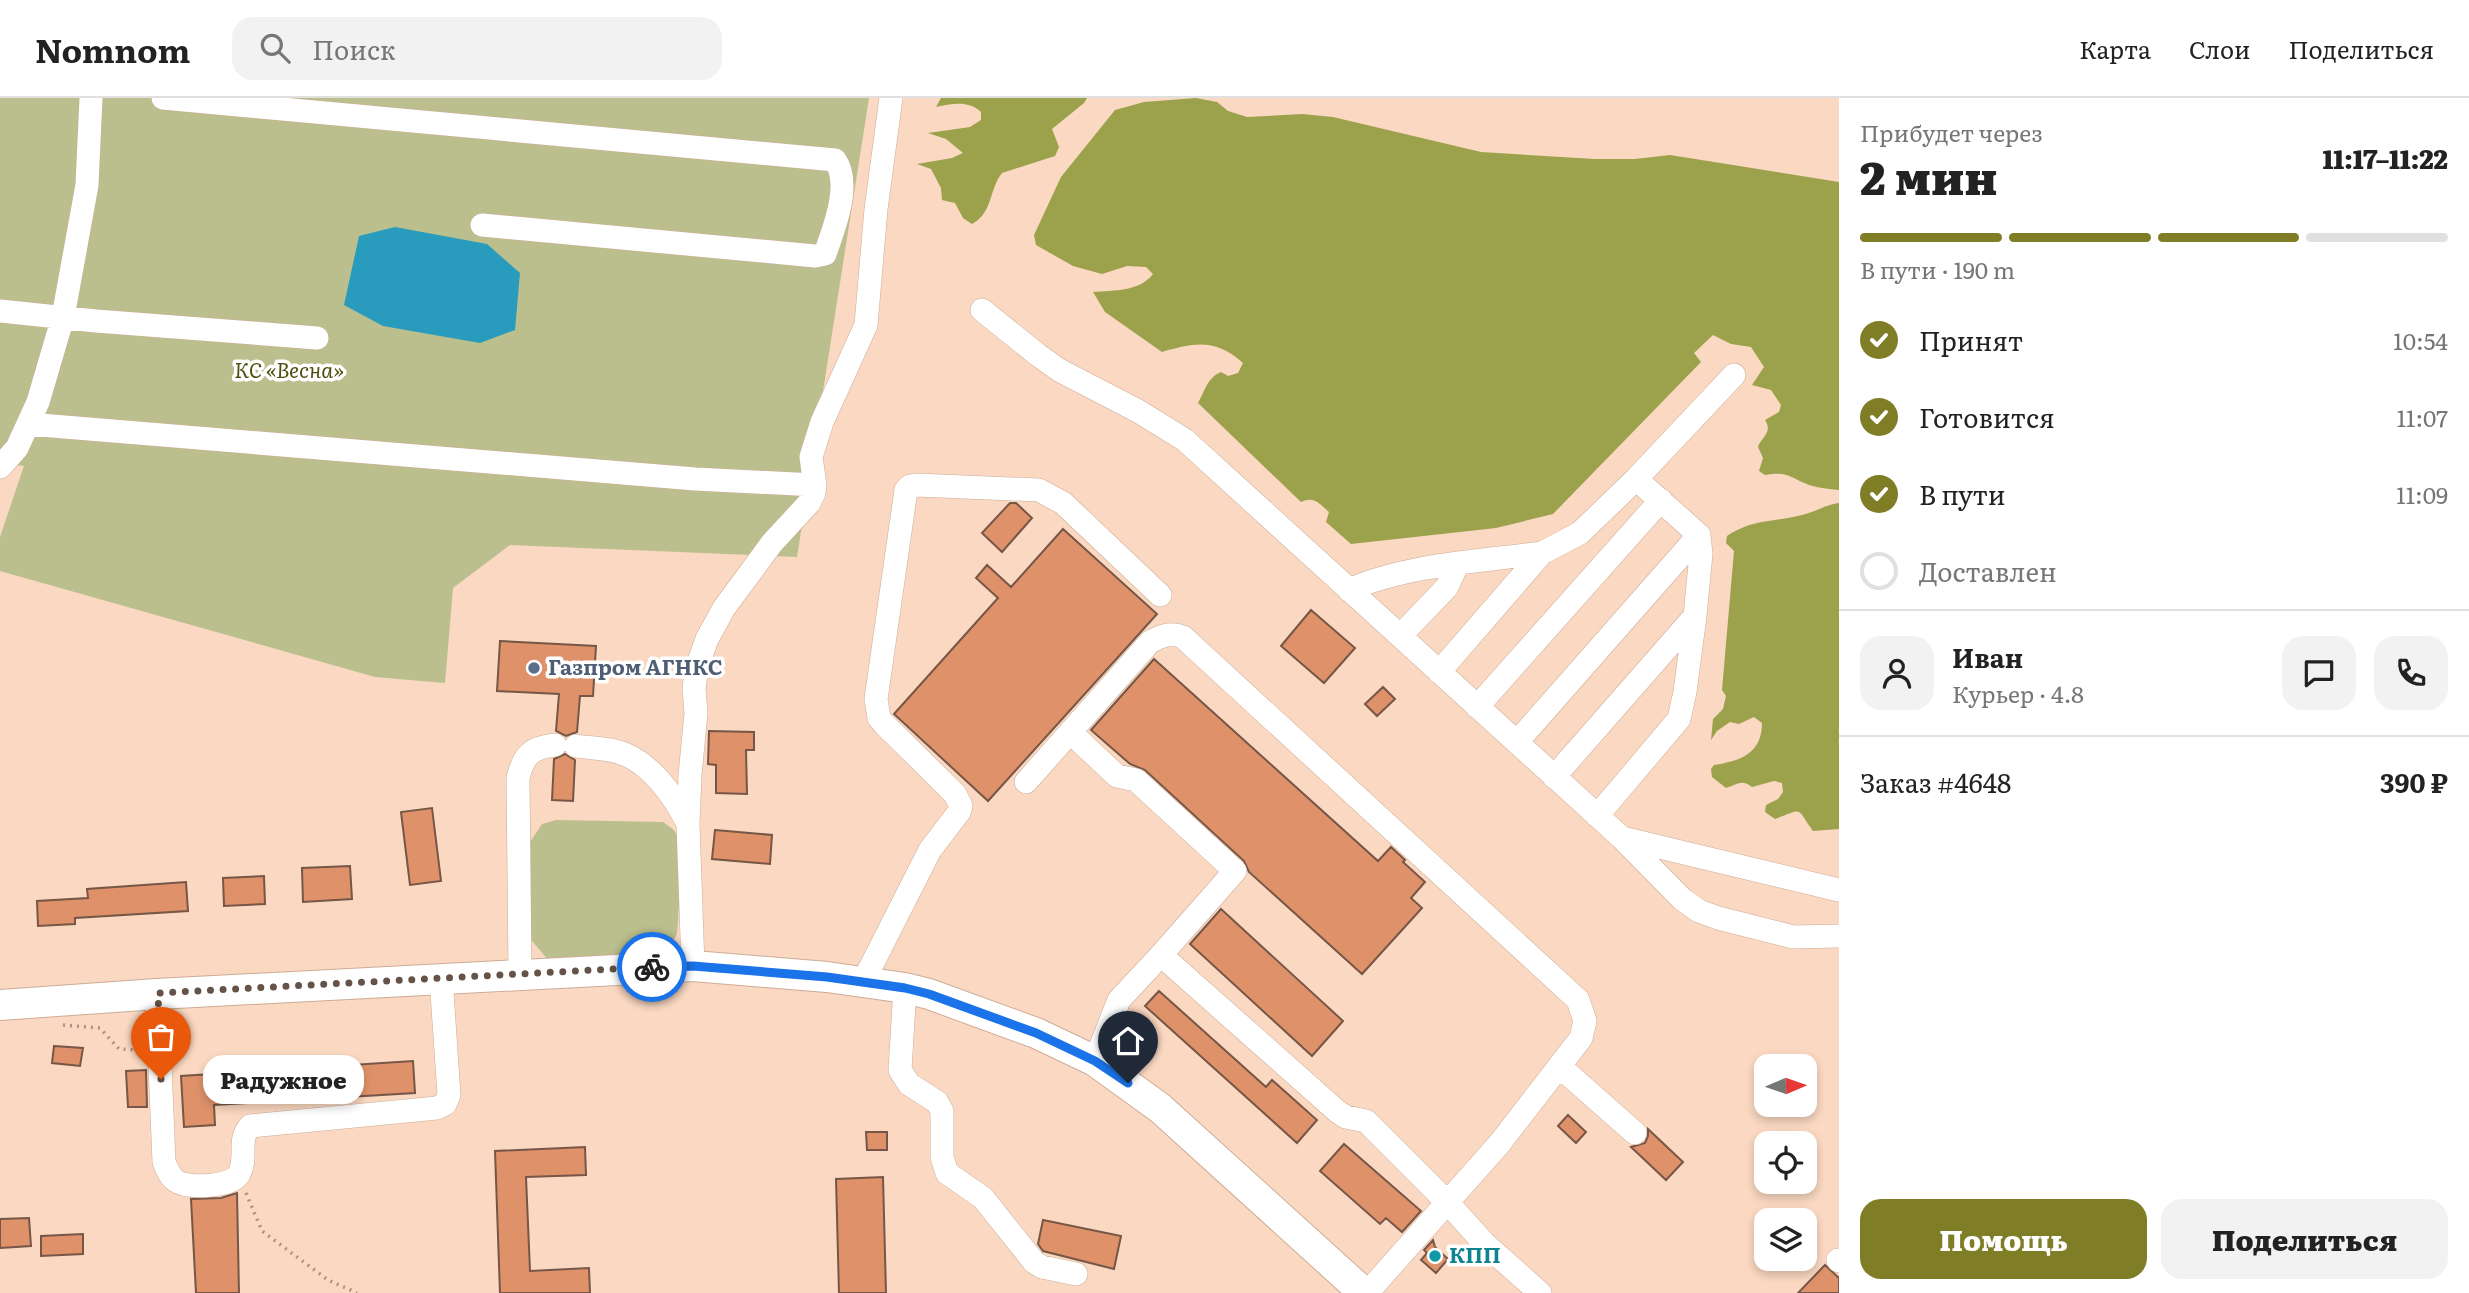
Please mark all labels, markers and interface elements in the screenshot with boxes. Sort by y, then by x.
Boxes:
search box [232,17,722,80]
text: Nomnom [35,24,190,73]
icon: search [256,29,294,67]
text: Поиск [312,29,395,68]
text: Карта [2079,31,2151,66]
text: Слои [2189,31,2250,66]
text: Поделиться [2288,31,2434,66]
text: Прибудет через [1860,115,2043,149]
text: 11:17–11:22 [2322,138,2448,177]
text: 2 мин [1860,141,1998,209]
text: В пути · 190 m [1860,252,2015,286]
text: Принят [1919,320,2023,359]
icon: check [1860,321,1898,359]
text: 10:54 [2393,323,2448,357]
park label: КС «Весна» [234,353,344,384]
text: Готовится [1919,397,2055,436]
icon: check [1860,398,1898,436]
text: 11:07 [2397,400,2448,434]
text: В пути [1919,474,2006,513]
icon: check [1860,475,1898,513]
text: 11:09 [2396,477,2448,511]
text: Доставлен [1919,551,2057,590]
button: person [1860,636,1934,710]
button: chat [2282,636,2356,710]
button: phone [2374,636,2448,710]
text: Иван [1952,637,2023,676]
place label: Газпром АГНКС [548,650,723,681]
marker: Газпром АГНКС [526,660,542,676]
text: Курьер · 4.8 [1952,676,2084,710]
text: Заказ #4648 [1860,762,2011,801]
text: 390 ₽ [2380,762,2448,801]
courier [617,932,687,1002]
icon: bike [633,948,671,986]
pin [131,1007,191,1079]
pin [1098,1011,1158,1083]
icon: bag [142,1018,180,1056]
icon: home [1109,1022,1147,1060]
callout: Радужное [203,1054,364,1104]
north arrow [1754,1054,1816,1116]
map controls [1754,1054,1817,1271]
text: Радужное [220,1062,347,1096]
button: locate [1754,1131,1817,1194]
button: Помощь [1860,1199,2147,1279]
button: Поделиться [2161,1199,2448,1279]
button: layers [1754,1208,1817,1271]
place label: КПП [1449,1238,1501,1269]
marker: КПП [1427,1248,1443,1264]

